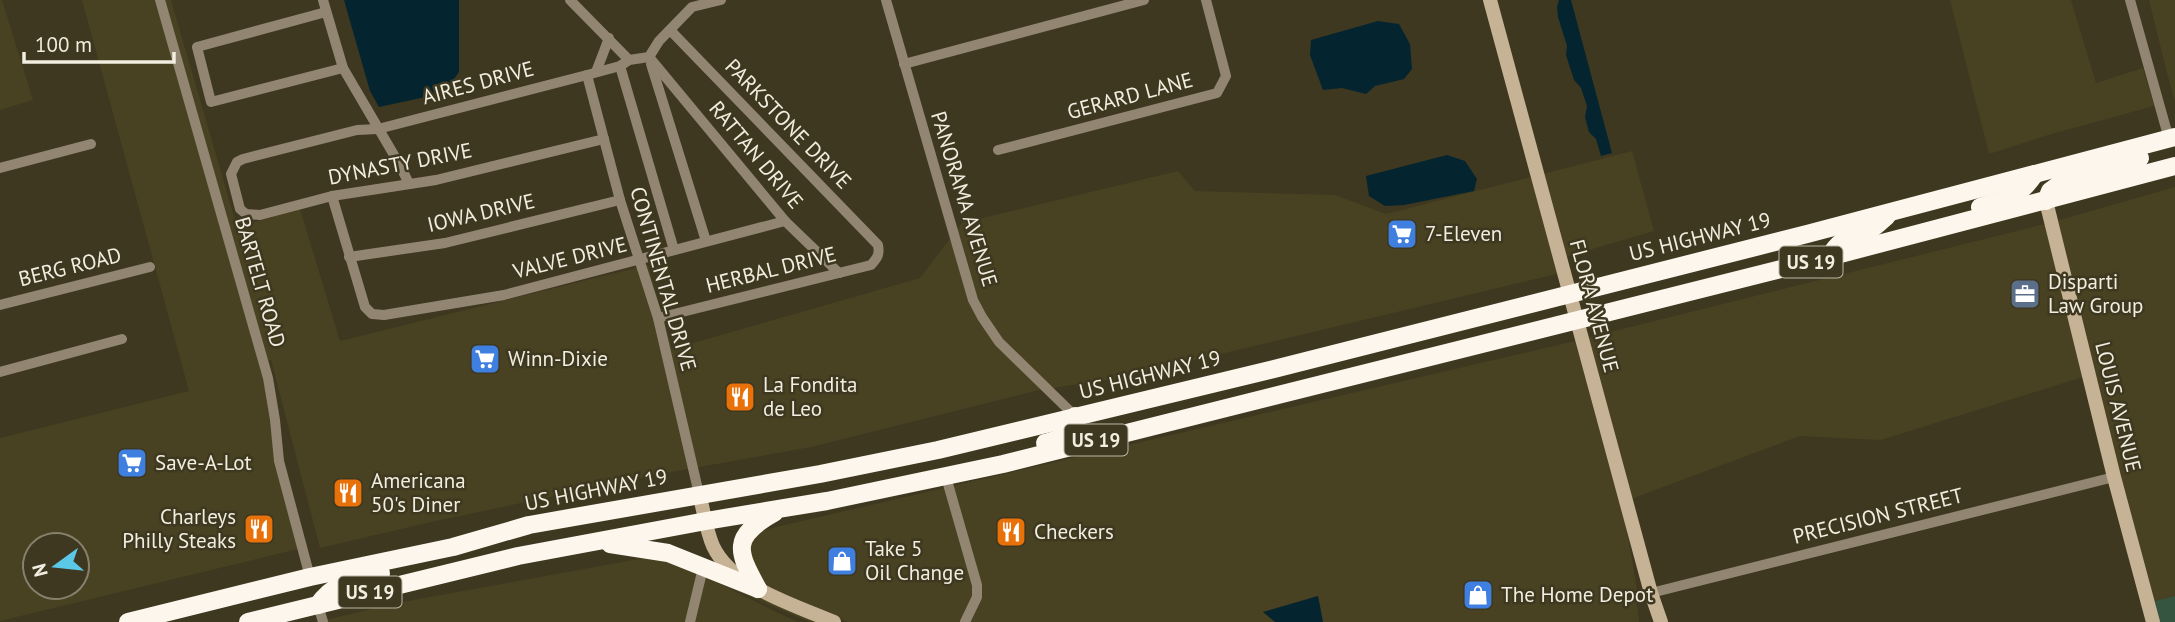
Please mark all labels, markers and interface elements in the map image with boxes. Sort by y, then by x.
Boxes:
scale bar [24,21,175,65]
text: 100 m [35,31,92,58]
street label: PARKSTONE DRIVE [719,53,857,194]
street label: AIRES DRIVE [419,55,537,110]
street label: GERARD LANE [1064,66,1196,125]
street label: RATTAN DRIVE [703,95,809,214]
street label: PANORAMA AVENUE [925,108,1004,290]
street label: DYNASTY DRIVE [326,136,474,191]
street label: CONTINENTAL DRIVE [624,183,703,374]
street label: IOWA DRIVE [425,187,537,238]
street label: US HIGHWAY 19 [1626,206,1773,267]
street label: BARTELT ROAD [229,213,292,350]
supermarket icon: 7-Eleven [1385,217,1419,251]
place label: 7-Eleven [1425,220,1502,247]
street label: VALVE DRIVE [509,230,630,285]
street label: FLORA AVENUE [1564,236,1625,375]
street label: HERBAL DRIVE [703,240,839,299]
street label: BERG ROAD [16,241,124,292]
road number: US 19 [1780,246,1842,278]
place label: Disparti Law Group [2048,268,2143,319]
office icon: Disparti Law Group [2008,277,2042,311]
street label: LOUIS AVENUE [2089,339,2148,475]
supermarket icon: Winn-Dixie [468,342,502,376]
street label: US HIGHWAY 19 [1076,344,1223,405]
place label: Winn-Dixie [508,345,608,372]
place label: La Fondita de Leo [763,371,858,422]
restaurant icon: La Fondita de Leo [723,380,757,414]
road number: US 19 [1064,424,1128,456]
supermarket icon: Save-A-Lot [115,446,149,480]
place label: Save-A-Lot [155,449,252,476]
street label: US HIGHWAY 19 [522,462,670,517]
place label: Americana 50's Diner [371,467,466,518]
restaurant icon: Americana 50's Diner [331,476,365,510]
street label: PRECISION STREET [1790,481,1966,550]
place label: Charleys Philly Steaks [122,503,236,554]
restaurant icon: Charleys Philly Steaks [242,512,276,546]
restaurant icon: Checkers [994,515,1028,549]
place label: Checkers [1034,518,1114,545]
north arrow [21,531,91,601]
place label: Take 5 Oil Change [865,535,964,586]
shop icon: Take 5 Oil Change [825,544,859,578]
text: N [26,561,53,580]
road number: US 19 [338,576,402,608]
shop icon: The Home Depot [1461,578,1495,612]
place label: The Home Depot [1501,581,1653,608]

